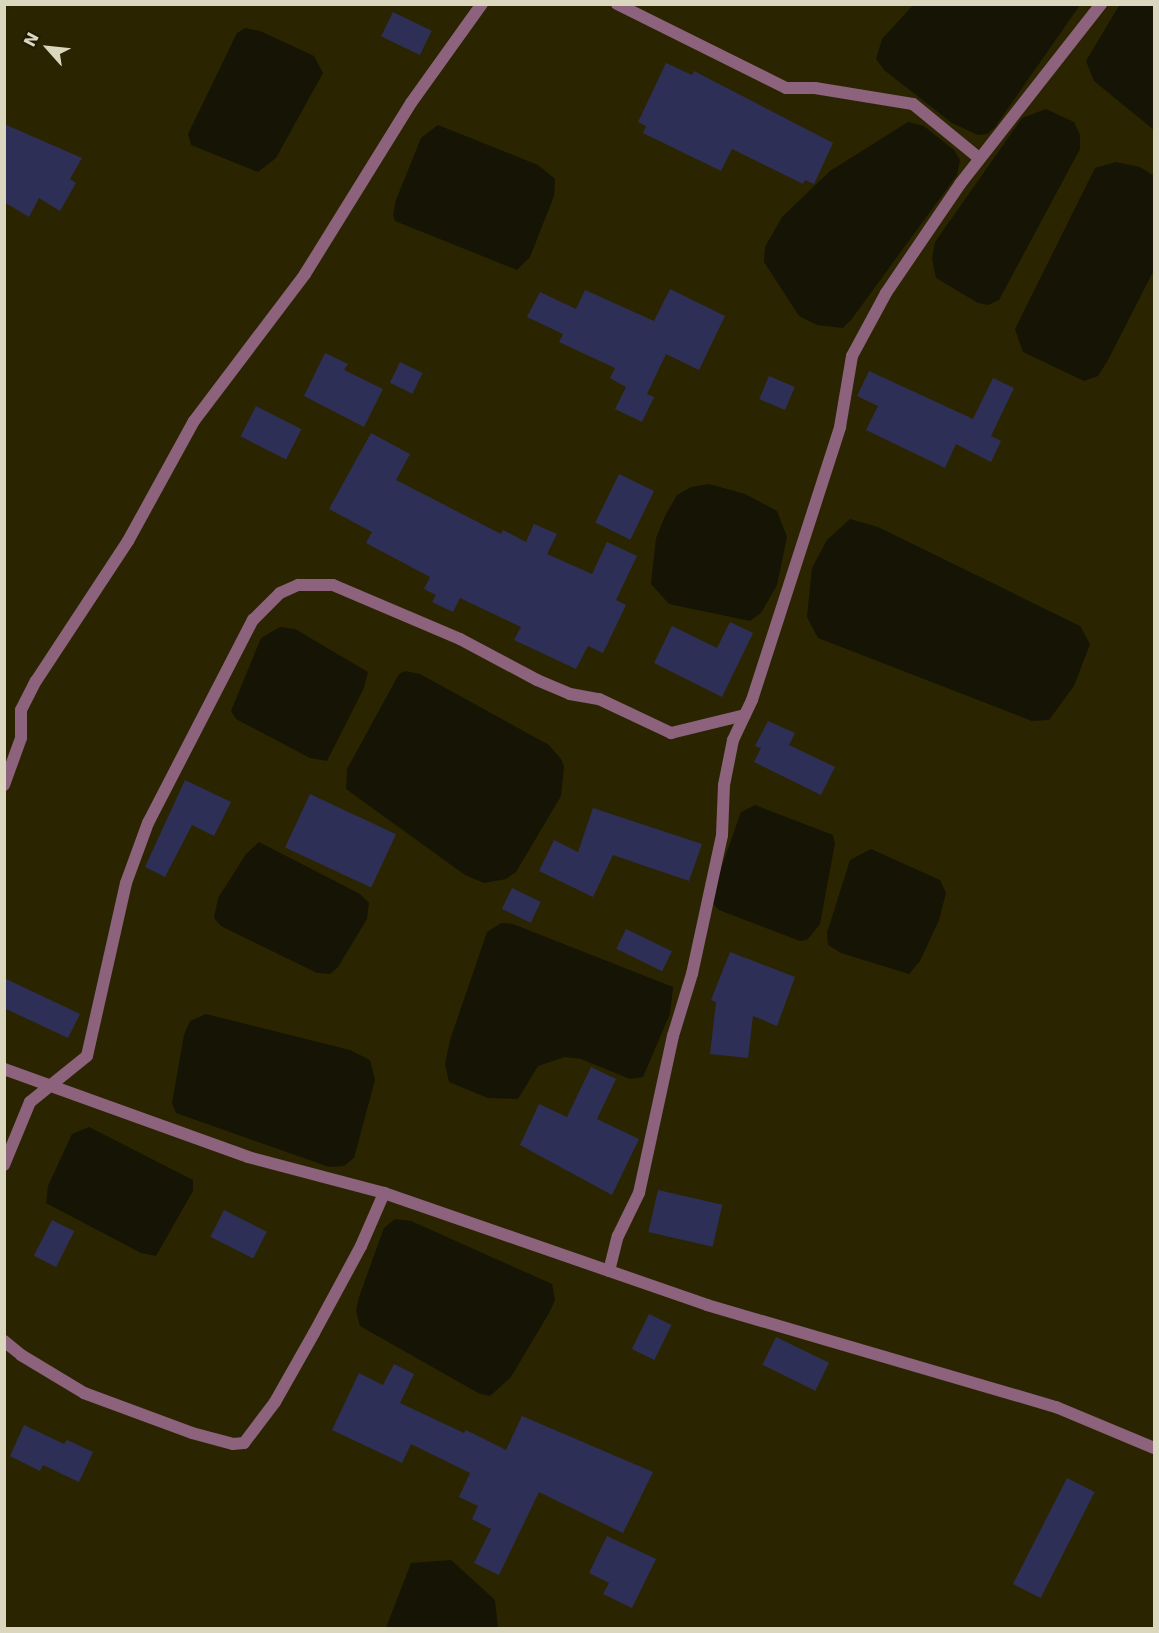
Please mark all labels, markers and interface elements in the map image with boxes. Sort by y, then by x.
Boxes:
north arrow [18,18,78,78]
text: N [20,29,43,50]

